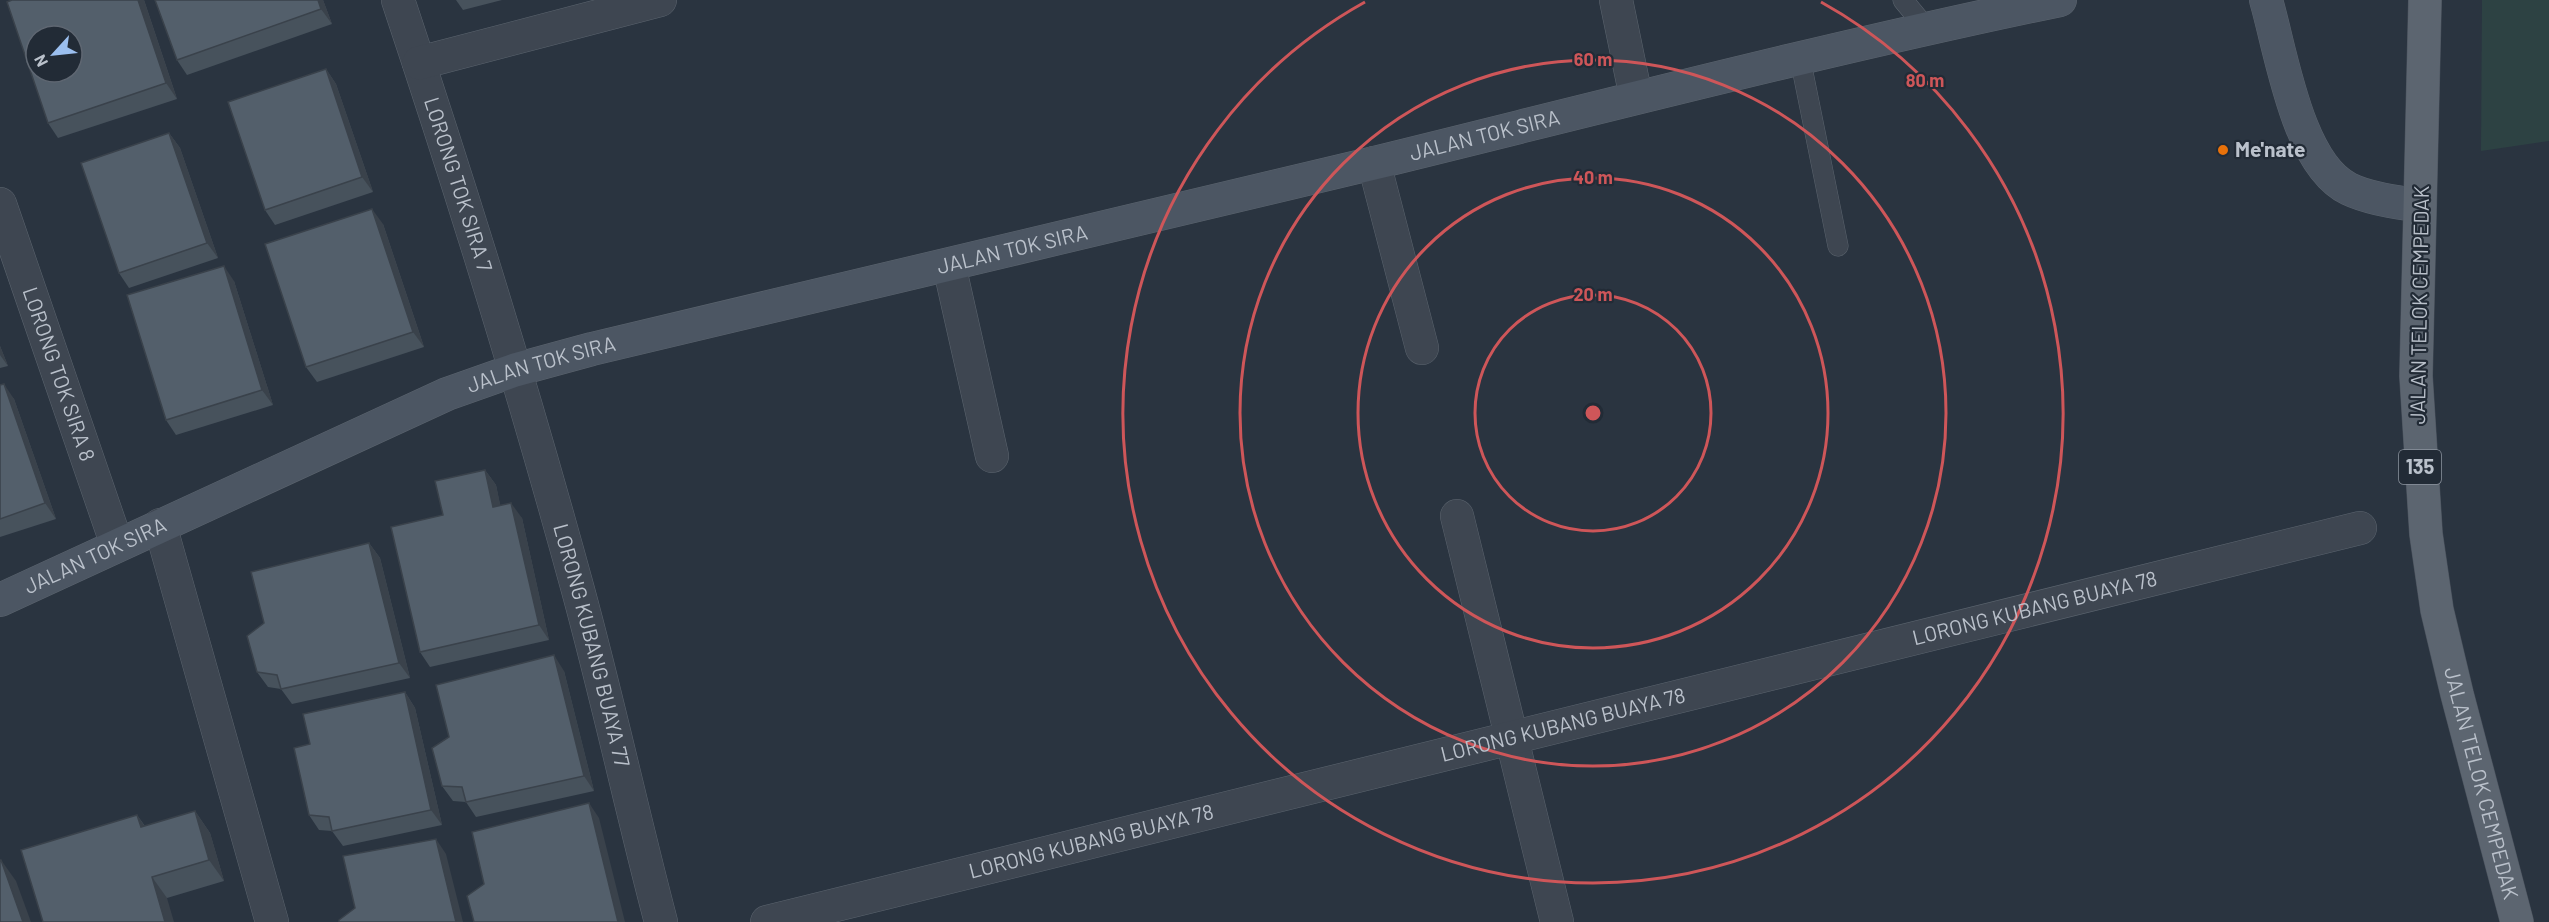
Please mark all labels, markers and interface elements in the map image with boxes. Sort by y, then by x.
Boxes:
north arrow [24,24,84,84]
text: 60 m [1574,48,1612,70]
text: N [29,52,51,70]
text: 80 m [1906,69,1944,91]
street label: LORONG TOK SIRA 7 [420,94,499,274]
street label: JALAN TOK SIRA [1407,103,1562,165]
place label: Me'nate [2235,136,2306,161]
marker: Me'nate [2216,143,2230,157]
text: 40 m [1573,166,1613,188]
street label: JALAN TELOK CEMPEDAK [2404,185,2433,425]
street label: JALAN TOK SIRA [934,219,1090,278]
street label: LORONG TOK SIRA 8 [18,283,101,464]
text: 20 m [1574,283,1612,305]
street label: JALAN TOK SIRA [463,330,618,397]
centre of rings [1583,403,1603,423]
road number: 135 [2399,450,2441,484]
street label: JALAN TOK SIRA [20,511,170,598]
street label: LORONG KUBANG BUAYA 77 [549,521,636,769]
street label: LORONG KUBANG BUAYA 78 [1909,565,2159,649]
street label: JALAN TELOK CEMPEDAK [2440,664,2525,902]
street label: LORONG KUBANG BUAYA 78 [1438,681,1688,766]
street label: LORONG KUBANG BUAYA 78 [966,798,1216,883]

